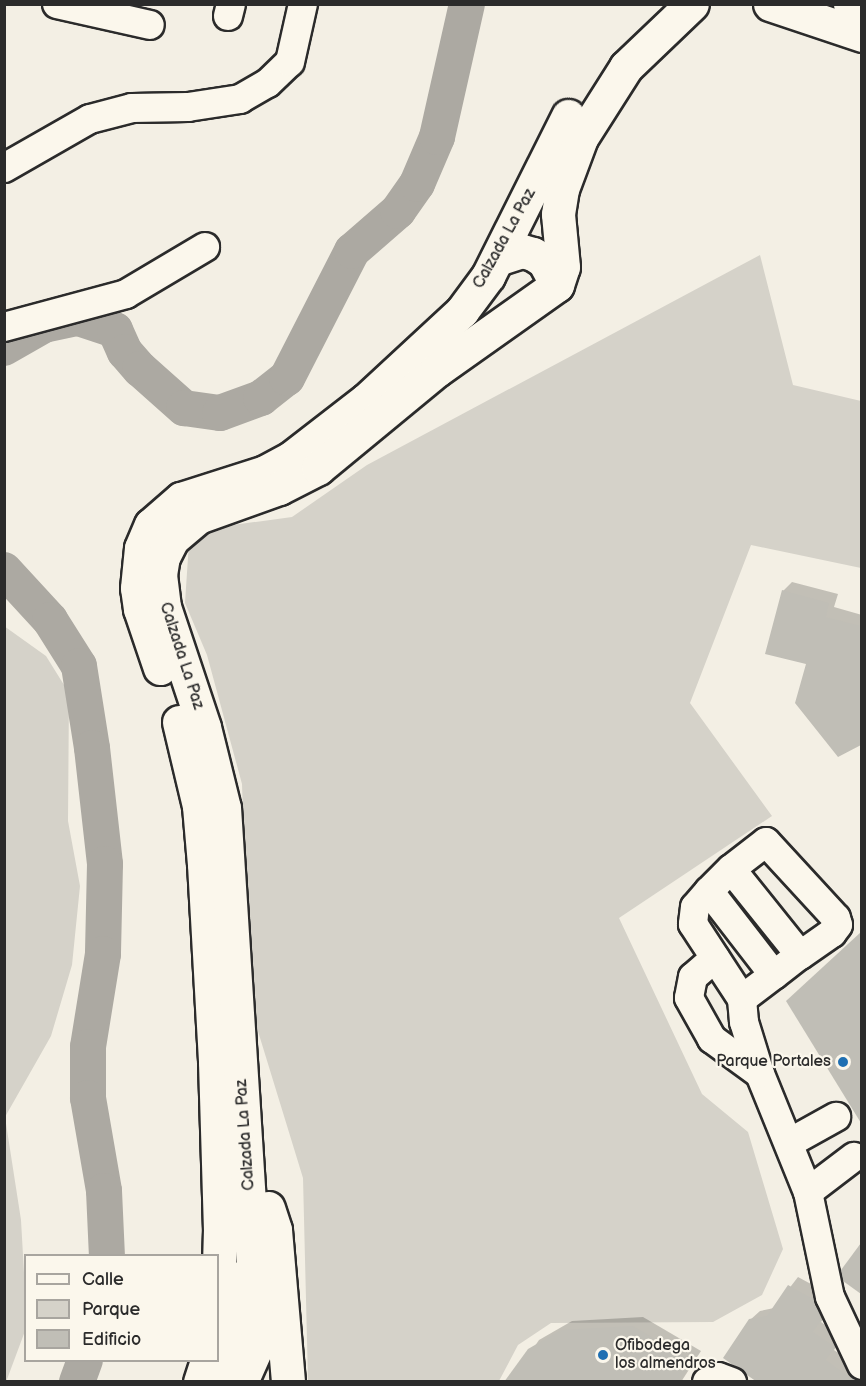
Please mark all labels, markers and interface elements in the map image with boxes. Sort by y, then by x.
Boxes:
street label: Calzada La Paz [470,186,540,292]
street label: Calzada La Paz [155,600,207,712]
place label: Parque Portales [716,1052,831,1072]
marker: Parque Portales [836,1055,850,1069]
street label: Calzada La Paz [233,1079,259,1191]
legend [24,1254,219,1362]
text: Calle [82,1269,124,1290]
text: Parque [82,1299,140,1320]
text: Edificio [82,1329,141,1350]
place label: Ofibodega los almendros [615,1336,716,1374]
marker: Ofibodega los almendros [596,1348,610,1362]

